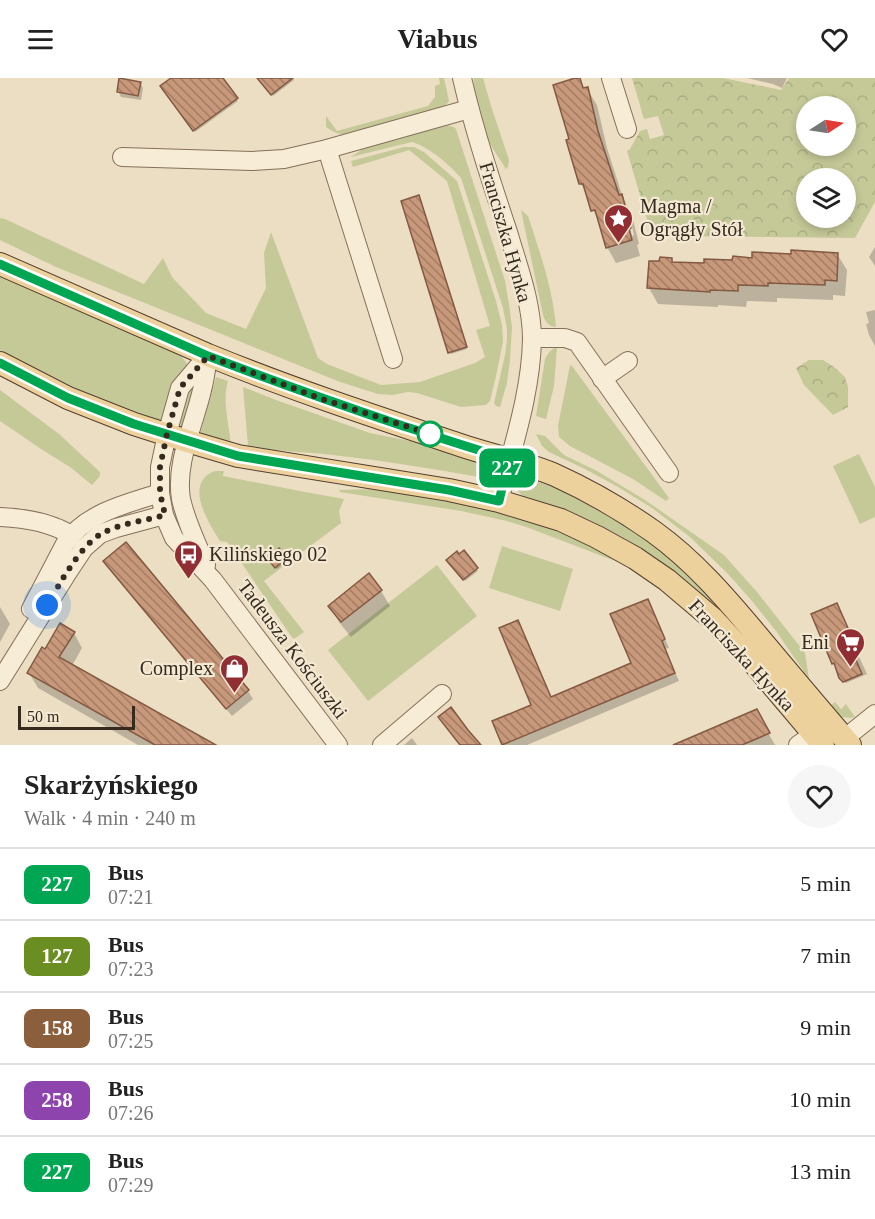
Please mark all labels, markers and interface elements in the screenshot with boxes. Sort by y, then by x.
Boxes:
icon: menu [24,23,57,56]
icon: heart [818,23,851,56]
text: Viabus [397,24,478,54]
north arrow [796,96,856,156]
map controls [796,96,856,228]
street label: Franciszka Hynka [474,159,537,305]
button: layers [796,168,856,228]
place label: Magma / Ogrągły Stół [640,195,743,241]
place icon: Magma / Ogrągły Stół [603,202,635,244]
unlabelled marker [417,421,443,447]
line badge: 227 [472,448,542,488]
text: 227 [491,456,523,480]
bus stop icon: Kilińskiego 02 [172,538,204,580]
place label: Kilińskiego 02 [209,543,327,566]
street label: Tadeusza Kościuszki [234,575,353,723]
your location [32,590,62,620]
street label: Franciszka Hynka [684,594,800,716]
supermarket icon: Eni [834,626,866,668]
place label: Eni [801,631,829,653]
shop icon: Complex [218,652,250,694]
place label: Complex [140,657,213,680]
scale bar [18,703,135,730]
text: 50 m [27,708,59,725]
button: heart [788,765,851,828]
text: Skarżyńskiego [24,769,198,800]
text: Walk · 4 min · 240 m [24,807,196,829]
text: Bus [108,860,143,885]
text: 5 min [800,871,851,896]
text: 227 [41,872,73,896]
text: 07:21 [108,886,154,908]
text: Bus [108,932,143,957]
text: 7 min [800,943,851,968]
text: 127 [41,944,73,968]
text: 07:23 [108,958,154,980]
text: Bus [108,1004,143,1029]
text: 9 min [800,1015,851,1040]
text: 158 [41,1016,73,1040]
text: 07:25 [108,1030,154,1052]
text: Bus [108,1076,143,1101]
text: 10 min [789,1087,851,1112]
text: 258 [41,1088,73,1112]
text: 07:26 [108,1102,154,1124]
text: Bus [108,1148,143,1173]
text: 13 min [789,1159,851,1184]
text: 227 [41,1160,73,1184]
text: 07:29 [108,1174,154,1196]

